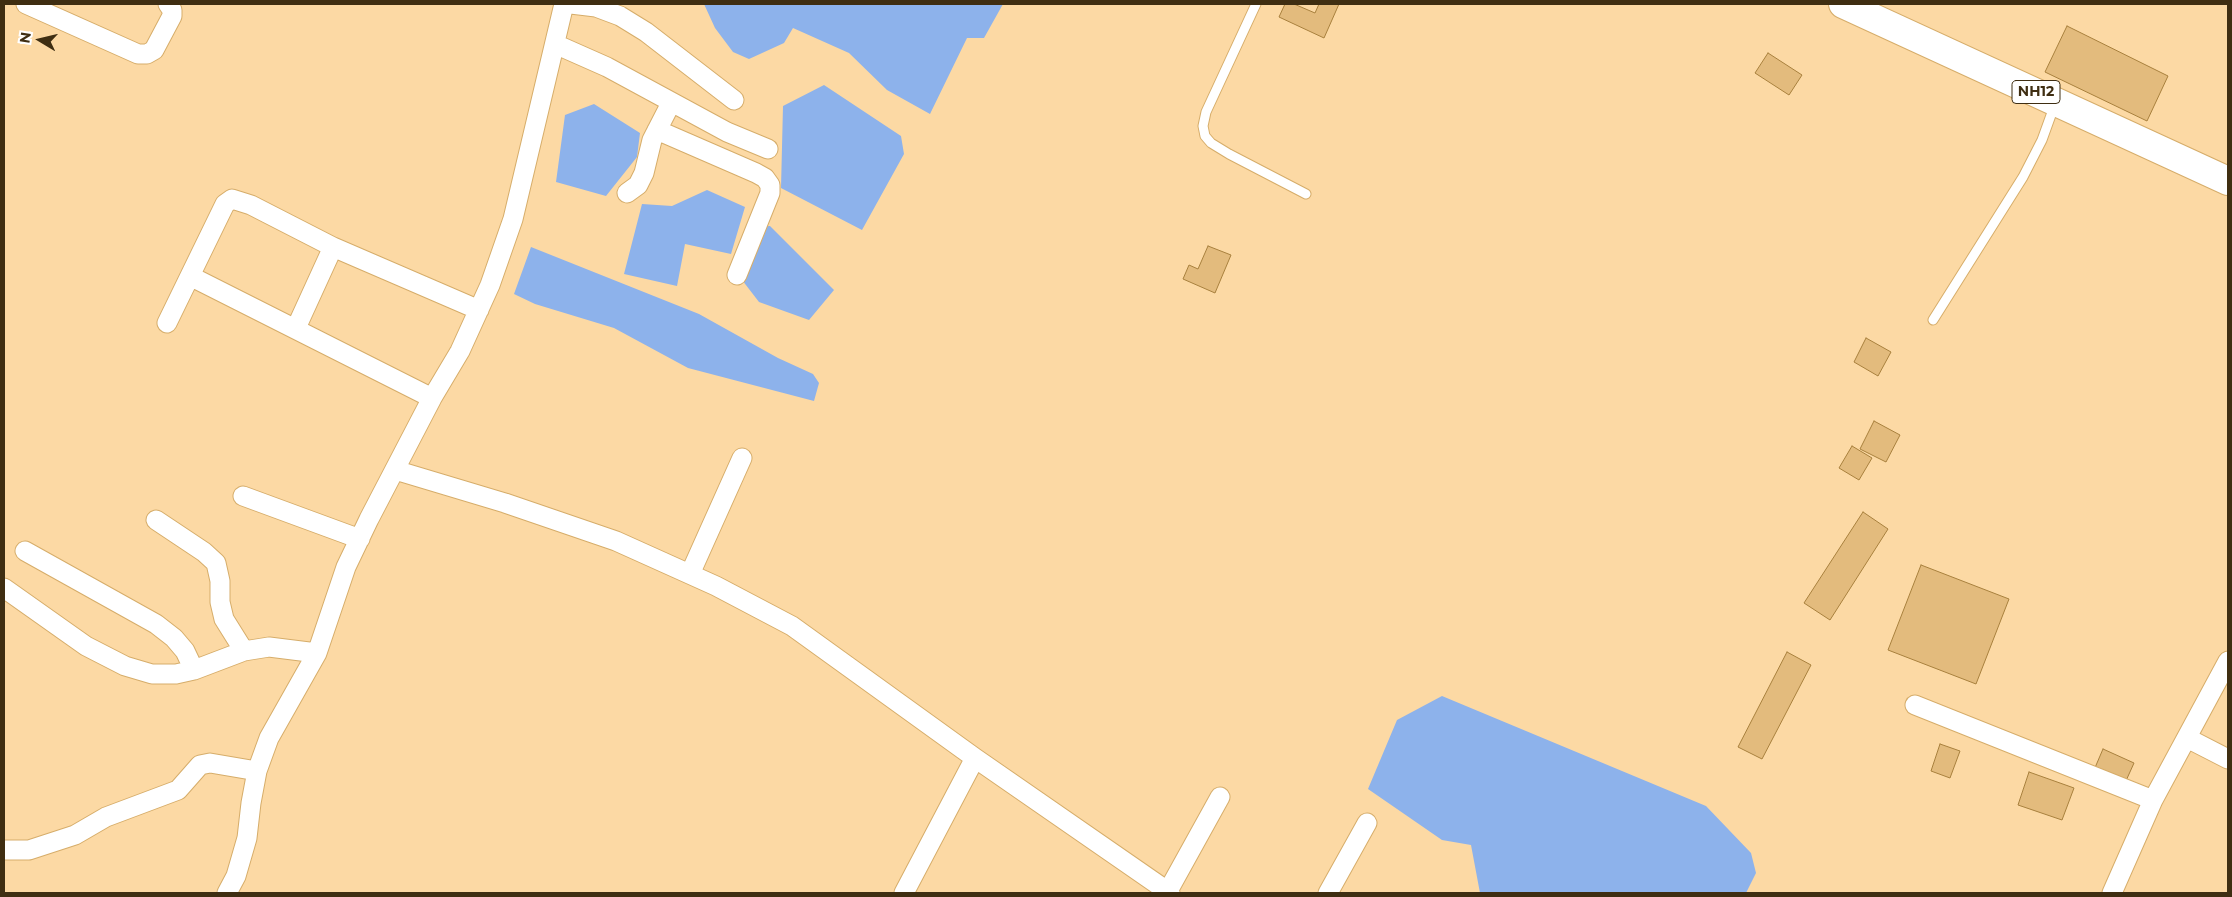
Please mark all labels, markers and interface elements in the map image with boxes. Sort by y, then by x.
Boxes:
north arrow [15,15,65,65]
text: N [15,31,35,45]
road number: NH12 [2012,80,2060,104]

